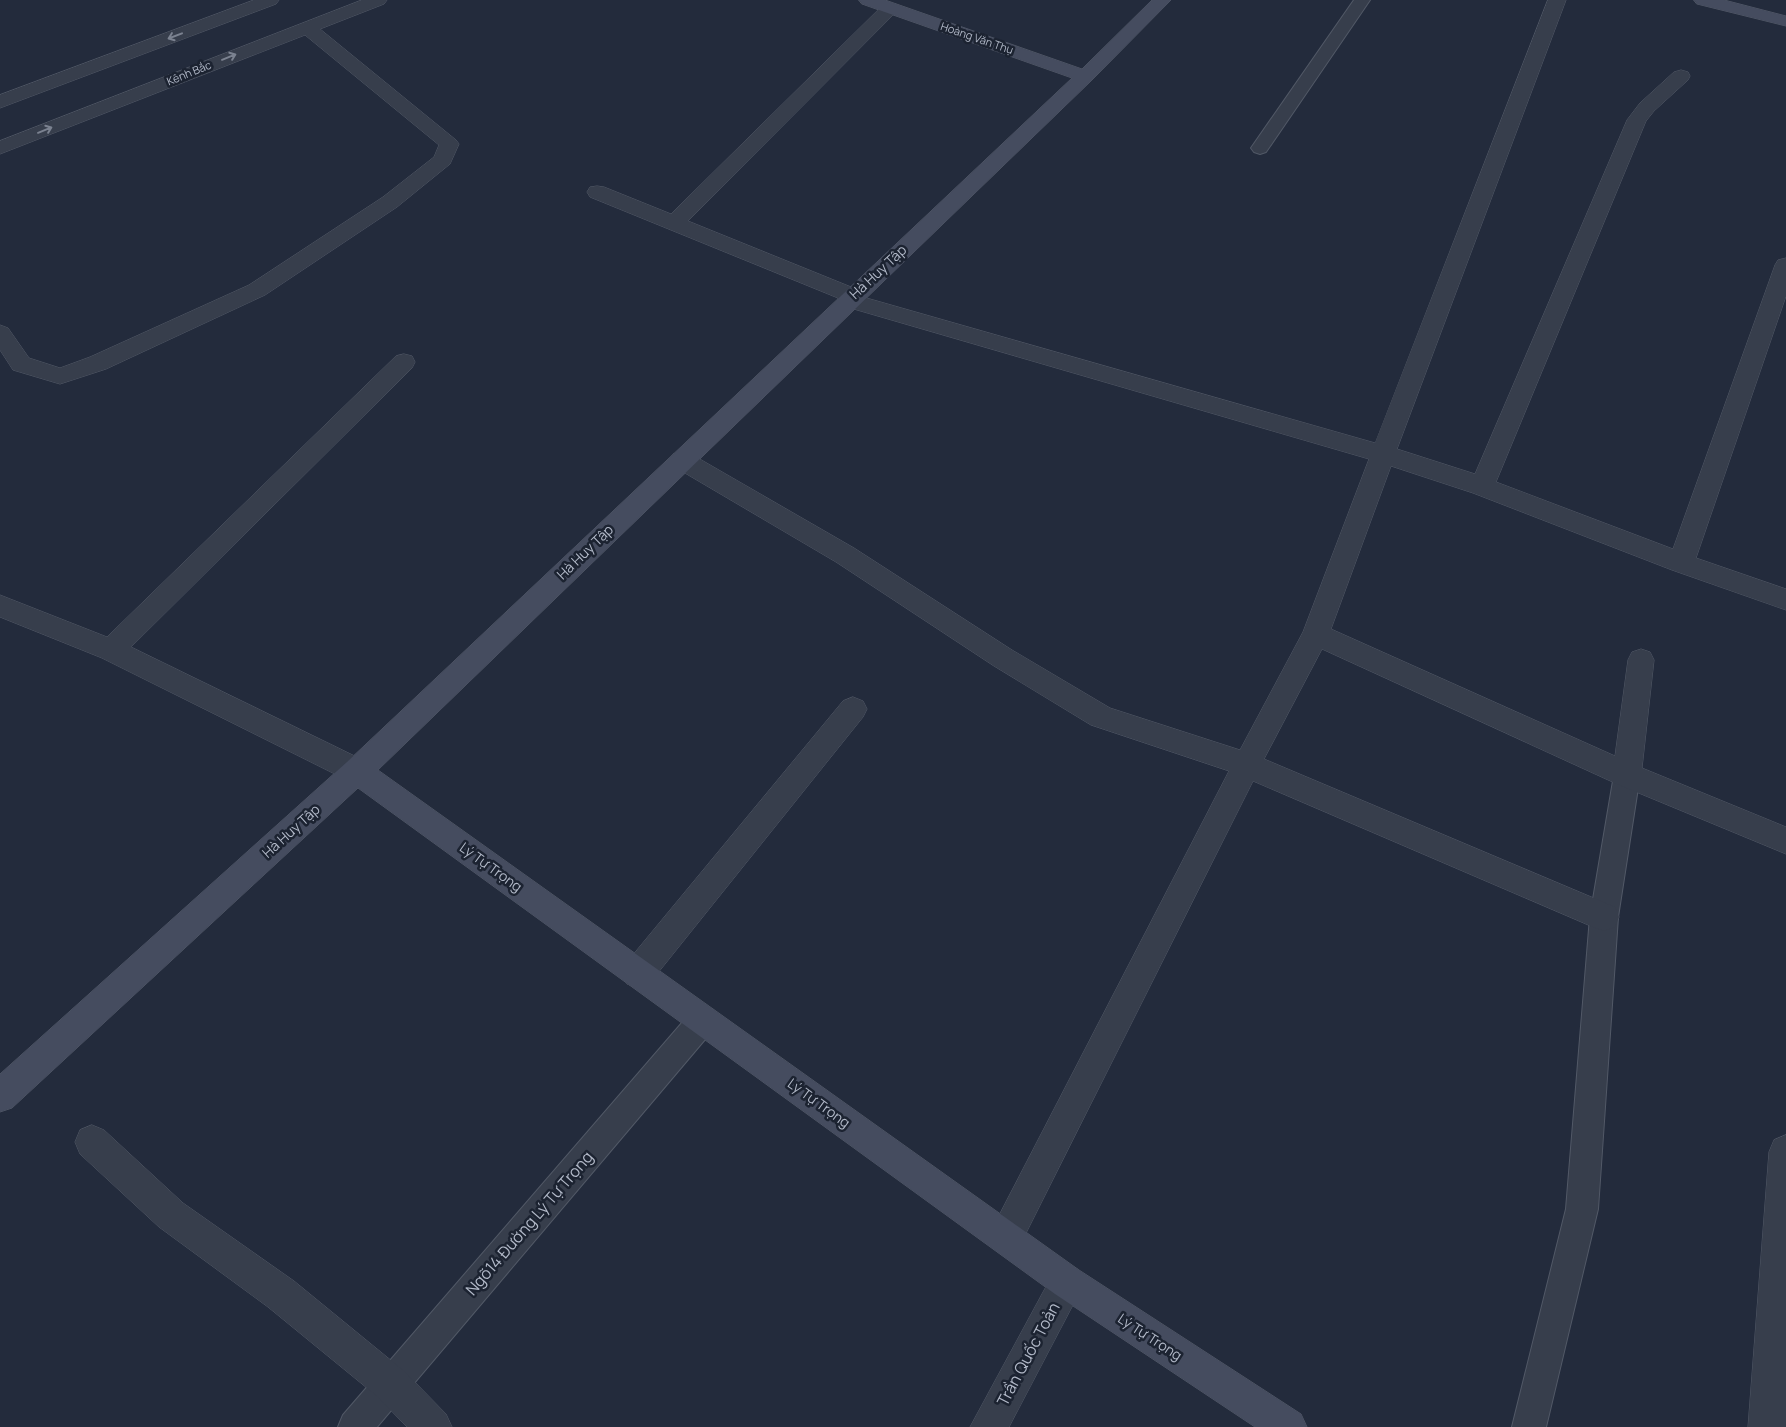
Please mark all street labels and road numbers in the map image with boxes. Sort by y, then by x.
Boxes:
street label: Hoàng Văn Thụ [939,18,1016,57]
street label: Kênh Bắc [164,57,213,88]
street label: Hà Huy Tập [845,240,910,303]
street label: Hà Huy Tập [552,520,617,583]
street label: Hà Huy Tập [258,800,324,862]
street label: Lý Tự Trọng [456,838,526,896]
street label: Lý Tự Trọng [784,1074,854,1132]
street label: Ngõ14 Đường Lý Tự Trọng [460,1146,598,1300]
street label: Trần Quốc Toản [991,1298,1065,1410]
street label: Lý Tự Trọng [1115,1309,1186,1364]

